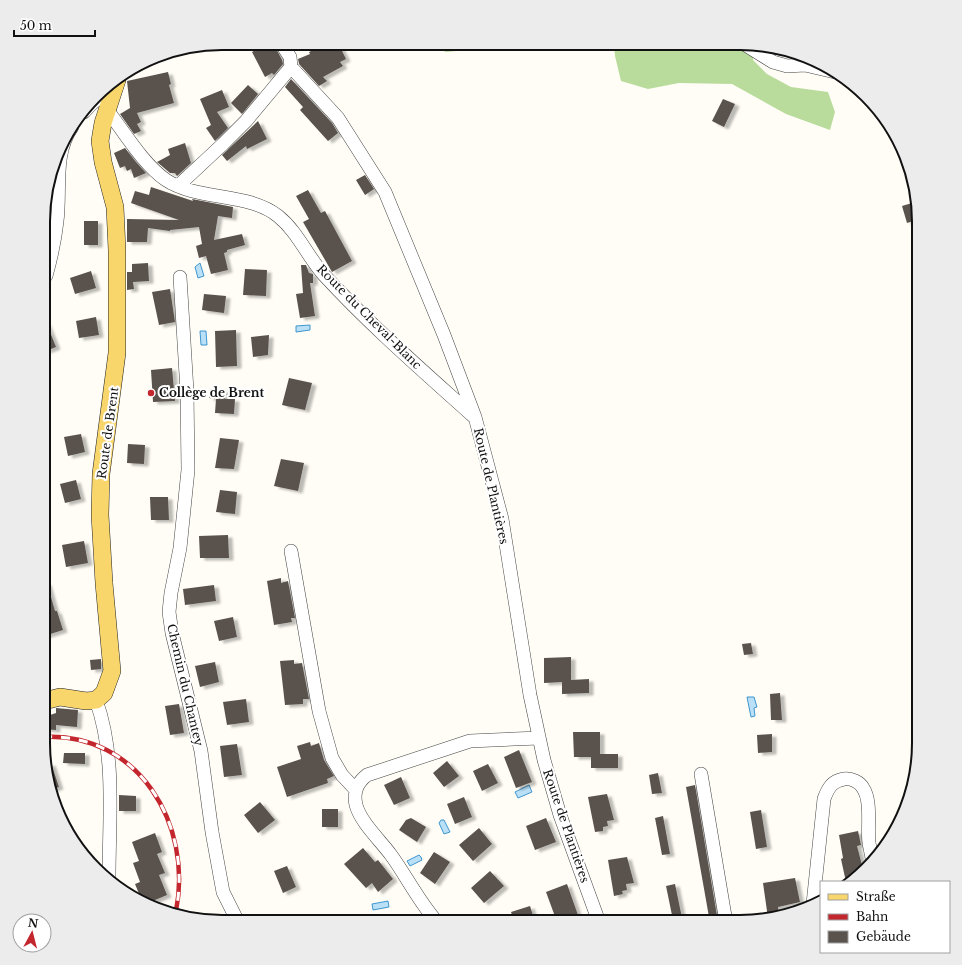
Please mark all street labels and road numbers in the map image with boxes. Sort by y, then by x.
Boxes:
street label: Route du Cheval-Blanc [314,261,425,373]
street label: Route de Brent [94,385,121,480]
street label: Route de Plantières [471,426,512,546]
street label: Chemin du Chantey [164,622,207,748]
street label: Route de Plantières [540,767,593,885]

